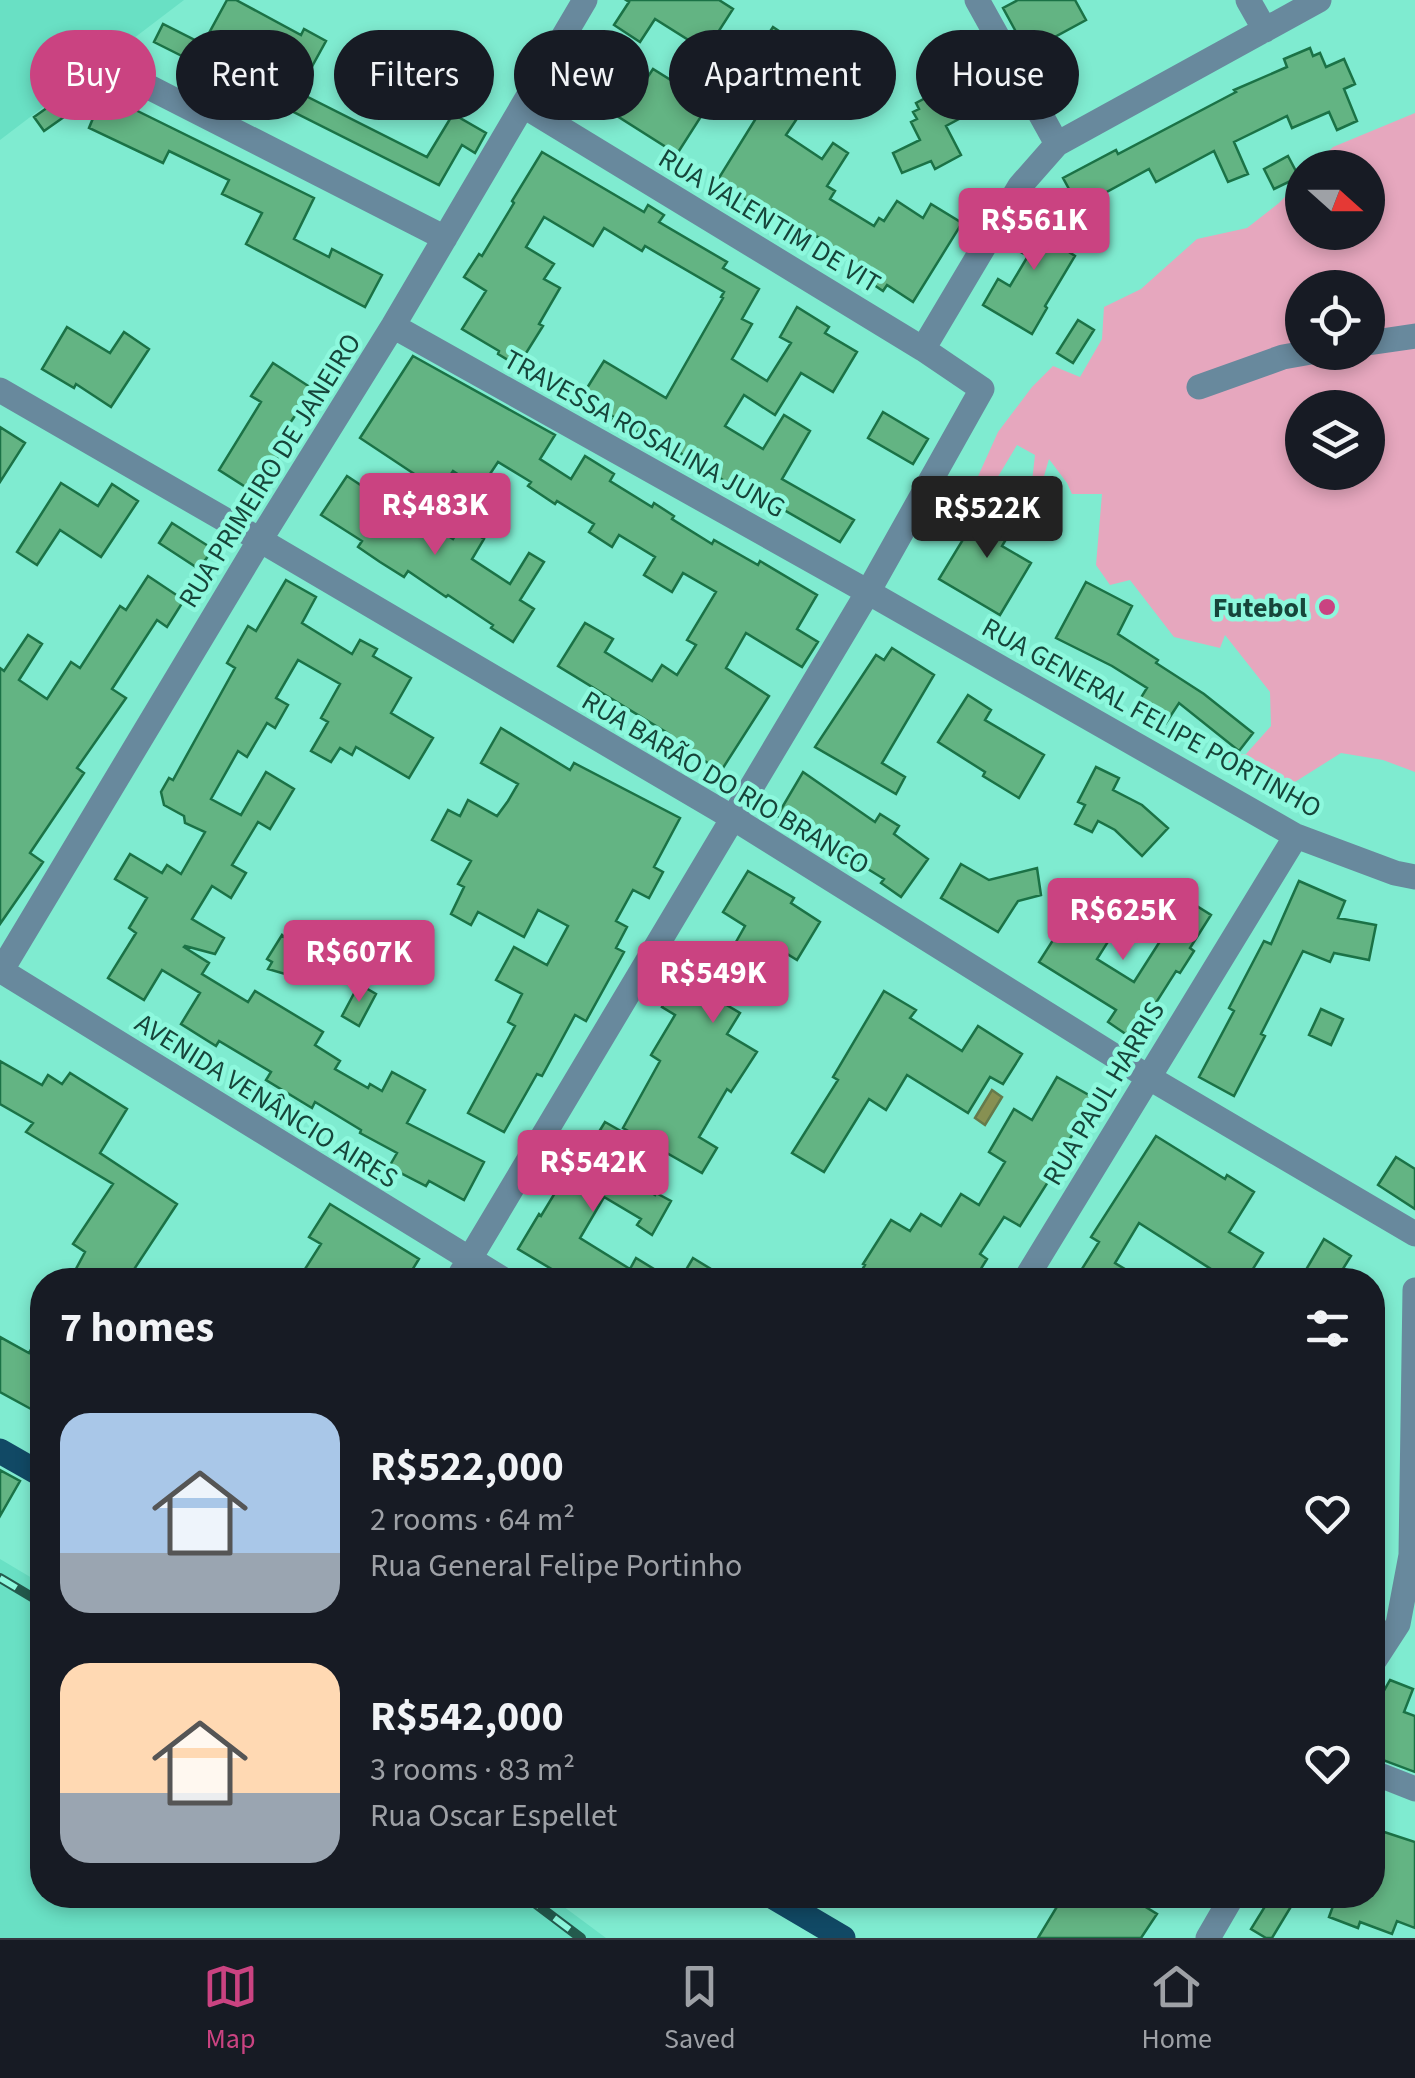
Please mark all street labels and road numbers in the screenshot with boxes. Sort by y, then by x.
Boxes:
street label: RUA VALENTIM DE VIT [651,139,888,303]
street label: RUA PRIMEIRO DE JANEIRO [169,325,371,616]
street label: TRAVESSA ROSALINA JUNG [496,340,793,528]
street label: RUA GENERAL FELIPE PORTINHO [975,608,1329,828]
street label: RUA BARÃO DO RIO BRANCO [574,681,877,885]
street label: RUA PAUL HARRIS [1033,994,1175,1193]
street label: AVENIDA VENÂNCIO AIRES [127,1003,406,1198]

